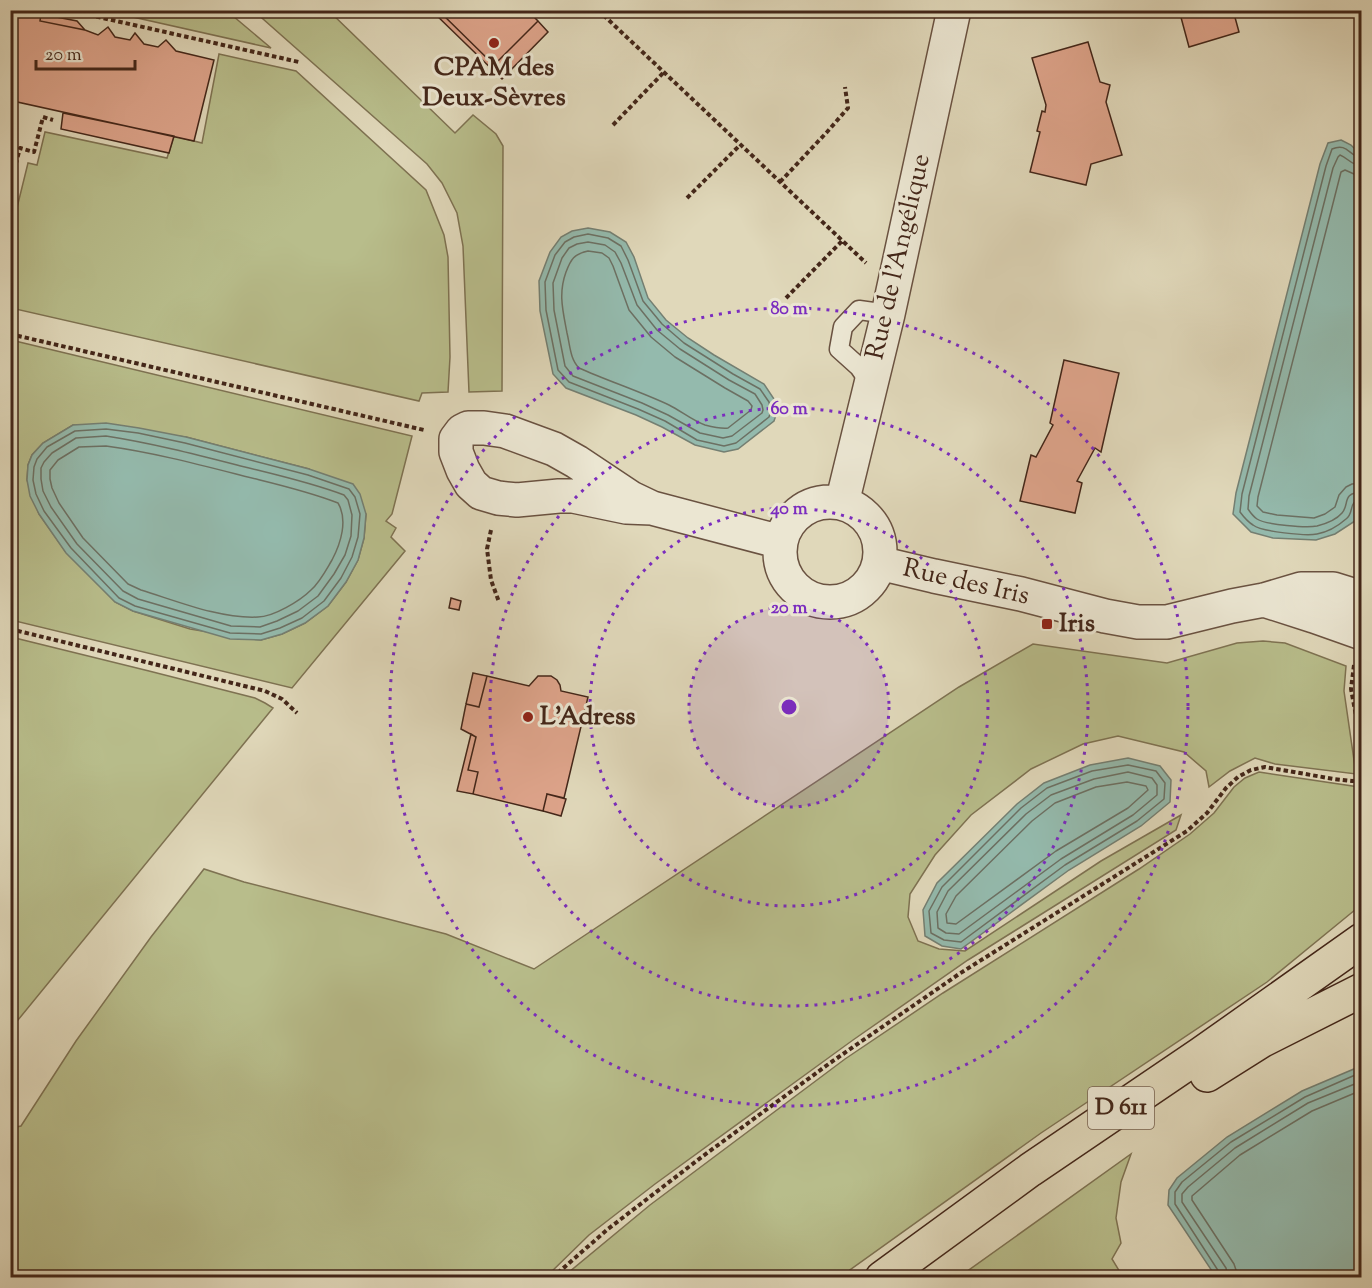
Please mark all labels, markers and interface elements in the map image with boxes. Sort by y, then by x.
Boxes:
scale bar [36,33,135,71]
marker: CPAM des Deux-Sèvres [487,36,501,50]
text: 20 m [45,43,82,69]
place label: CPAM des Deux-Sèvres [422,50,566,117]
street label: Rue de l'Angélique [857,150,941,364]
text: 80 m [770,297,808,323]
text: 60 m [770,397,808,423]
text: 40 m [769,497,808,523]
street label: Rue des Iris [899,550,1033,616]
text: 20 m [771,596,807,622]
place label: Iris [1059,606,1095,643]
marker: Iris [1040,617,1054,631]
centre of rings [779,697,799,717]
place label: L'Adress [540,699,635,736]
marker: L'Adress [521,710,535,724]
road number: D 611 [1088,1087,1154,1129]

